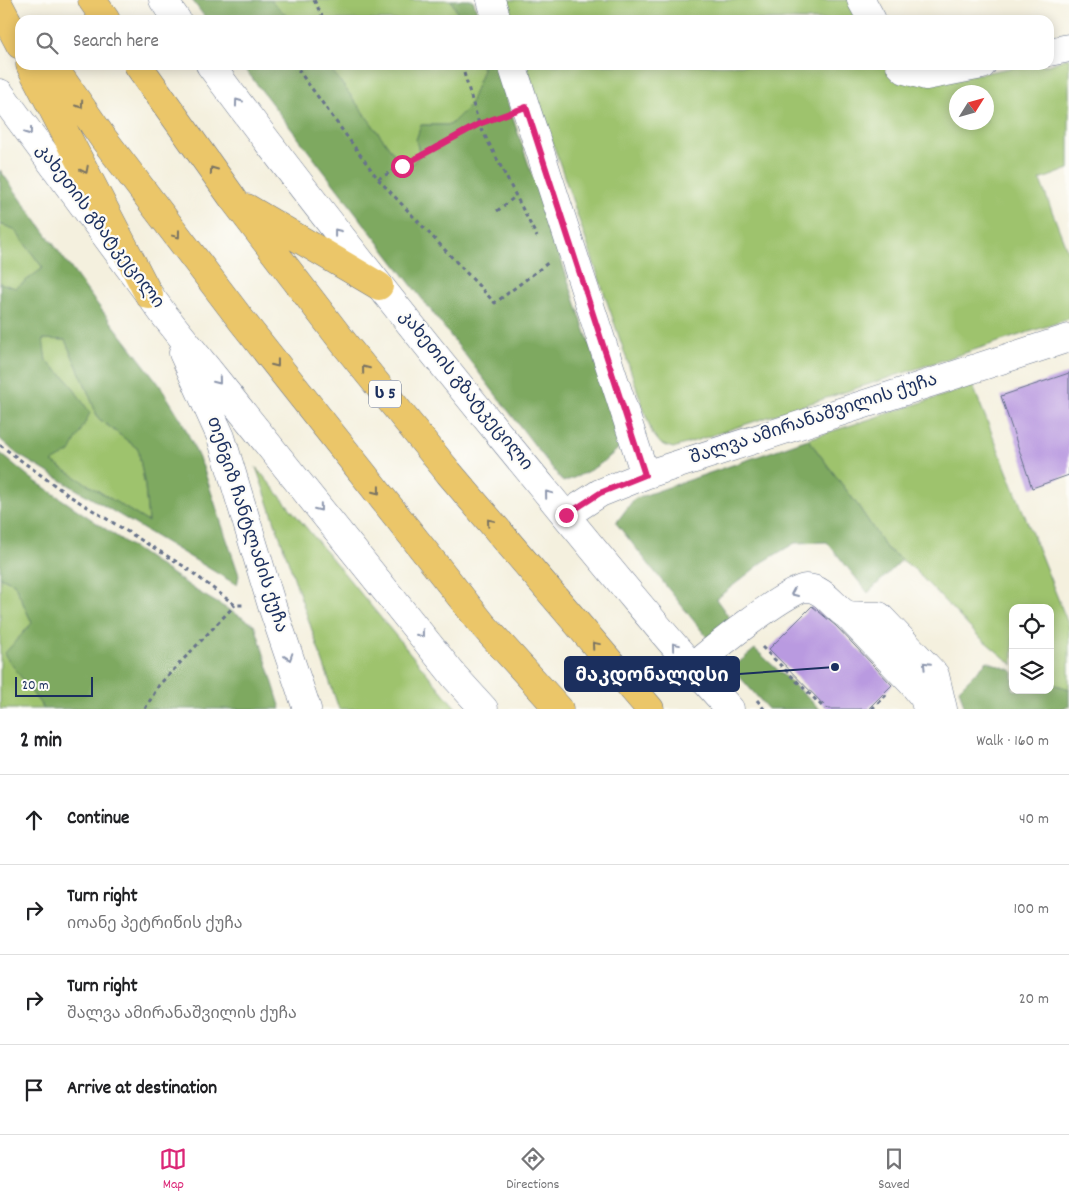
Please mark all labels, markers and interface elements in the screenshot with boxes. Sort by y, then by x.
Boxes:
search box [15,15,1054,70]
icon: search [33,29,61,57]
text: Search here [73,29,159,56]
north arrow [949,85,994,130]
one-way arrow [235,98,244,108]
one-way arrow [74,99,83,109]
one-way arrow [23,126,32,136]
street label: კახეთის გზატკეცილი [29,140,169,314]
route start [391,155,414,178]
one-way arrow [79,165,89,174]
one-way arrow [210,167,219,176]
one-way arrow [171,229,180,239]
one-way arrow [334,229,342,238]
street label: კახეთის გზატკეცილი [392,305,538,477]
one-way arrow [271,358,279,367]
one-way arrow [362,366,370,375]
street label: შალვა ამირანაშვილის ქუჩა [687,368,941,472]
one-way arrow [212,375,220,384]
road number: ს 5 [369,380,401,408]
street label: თენგიზ ჩანტლაძის ქუჩა [199,414,293,636]
one-way arrow [372,486,381,495]
one-way arrow [546,491,554,500]
one-way arrow [314,502,323,511]
route end [555,504,578,527]
one-way arrow [487,518,496,527]
one-way arrow [790,587,799,598]
map controls [1009,604,1054,694]
button: locate [1009,604,1054,649]
one-way arrow [416,629,425,638]
one-way arrow [592,642,601,651]
one-way arrow [671,643,680,652]
button: layers [1009,649,1054,694]
one-way arrow [283,652,293,661]
callout: მაკდონალდსი [565,657,739,691]
one-way arrow [923,662,932,671]
text: მაკდონალდსი [575,664,729,691]
scale bar [15,674,92,697]
text: 20 m [22,676,49,696]
text: 2 min [20,727,62,757]
text: Walk · 160 m [976,730,1049,753]
icon: ahead [20,806,48,834]
text: Continue [67,806,129,833]
text: 40 m [1019,808,1049,831]
text: Turn right [67,884,138,911]
icon: right [20,896,48,924]
text: 100 m [1013,898,1049,921]
text: იოანე პეტრიწის ქუჩა [67,913,243,936]
text: Turn right [67,974,138,1001]
icon: right [20,986,48,1014]
text: 20 m [1019,988,1049,1011]
text: შალვა ამირანაშვილის ქუჩა [67,1003,297,1026]
icon: arrive [20,1076,48,1104]
text: Arrive at destination [67,1076,217,1103]
tab: Map [159,1145,187,1195]
tab: Directions [506,1145,559,1195]
tab: Saved [878,1145,910,1195]

